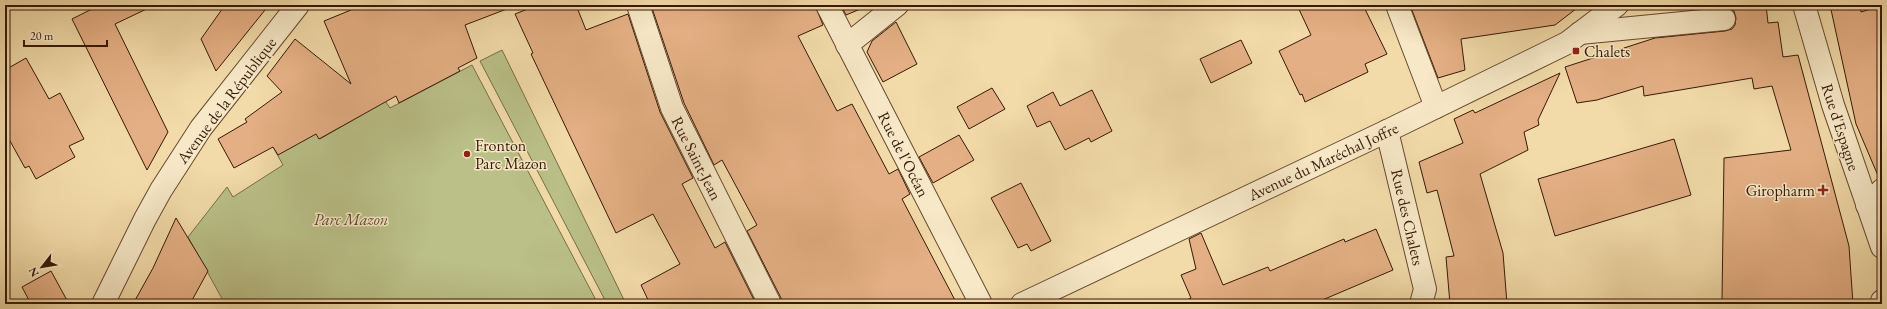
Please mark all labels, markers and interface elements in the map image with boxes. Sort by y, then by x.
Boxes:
scale bar [24,22,107,48]
text: 20 m [30,28,54,44]
street label: Avenue de la République [171,33,281,169]
place label: Chalets [1584,41,1630,62]
marker: Chalets [1571,46,1581,56]
street label: Rue d'Espagne [1817,81,1865,174]
street label: Rue de l'Océan [873,108,934,201]
street label: Rue Saint-Jean [666,113,727,204]
street label: Avenue du Maréchal Joffre [1244,117,1402,206]
place label: Fronton Parc Mazon [475,135,548,174]
marker: Fronton Parc Mazon [462,149,472,159]
street label: Rue des Chalets [1386,167,1429,267]
place label: Giropharm [1746,180,1816,201]
marker: Giropharm [1818,185,1828,195]
park label: Parc Mazon [314,209,388,230]
north arrow [22,247,62,287]
text: N [25,265,42,280]

